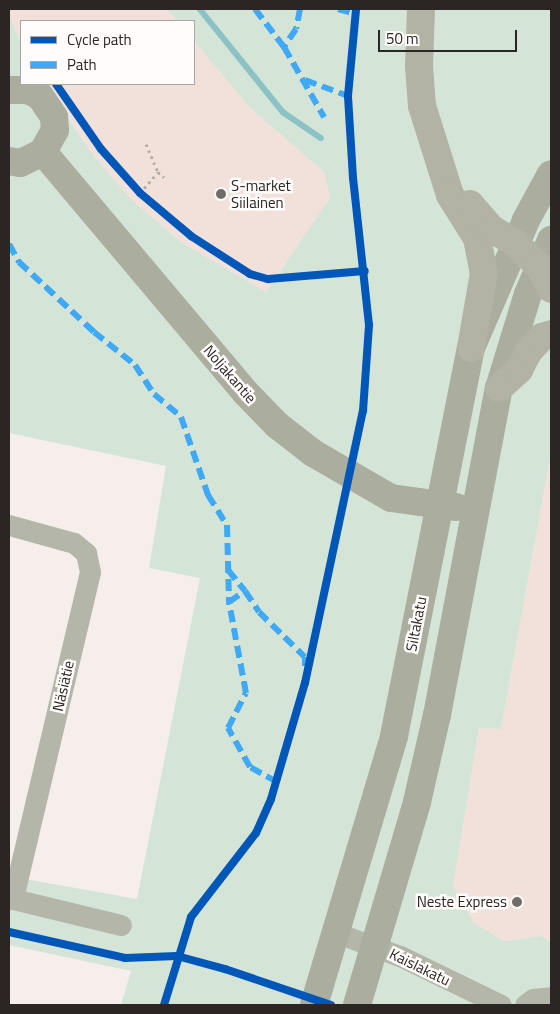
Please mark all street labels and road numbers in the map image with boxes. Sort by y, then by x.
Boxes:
street label: Noljakantie [200,341,260,407]
street label: Siltakatu [402,595,430,653]
street label: Näsiätie [48,659,78,713]
street label: Kaislakatu [387,945,453,989]

